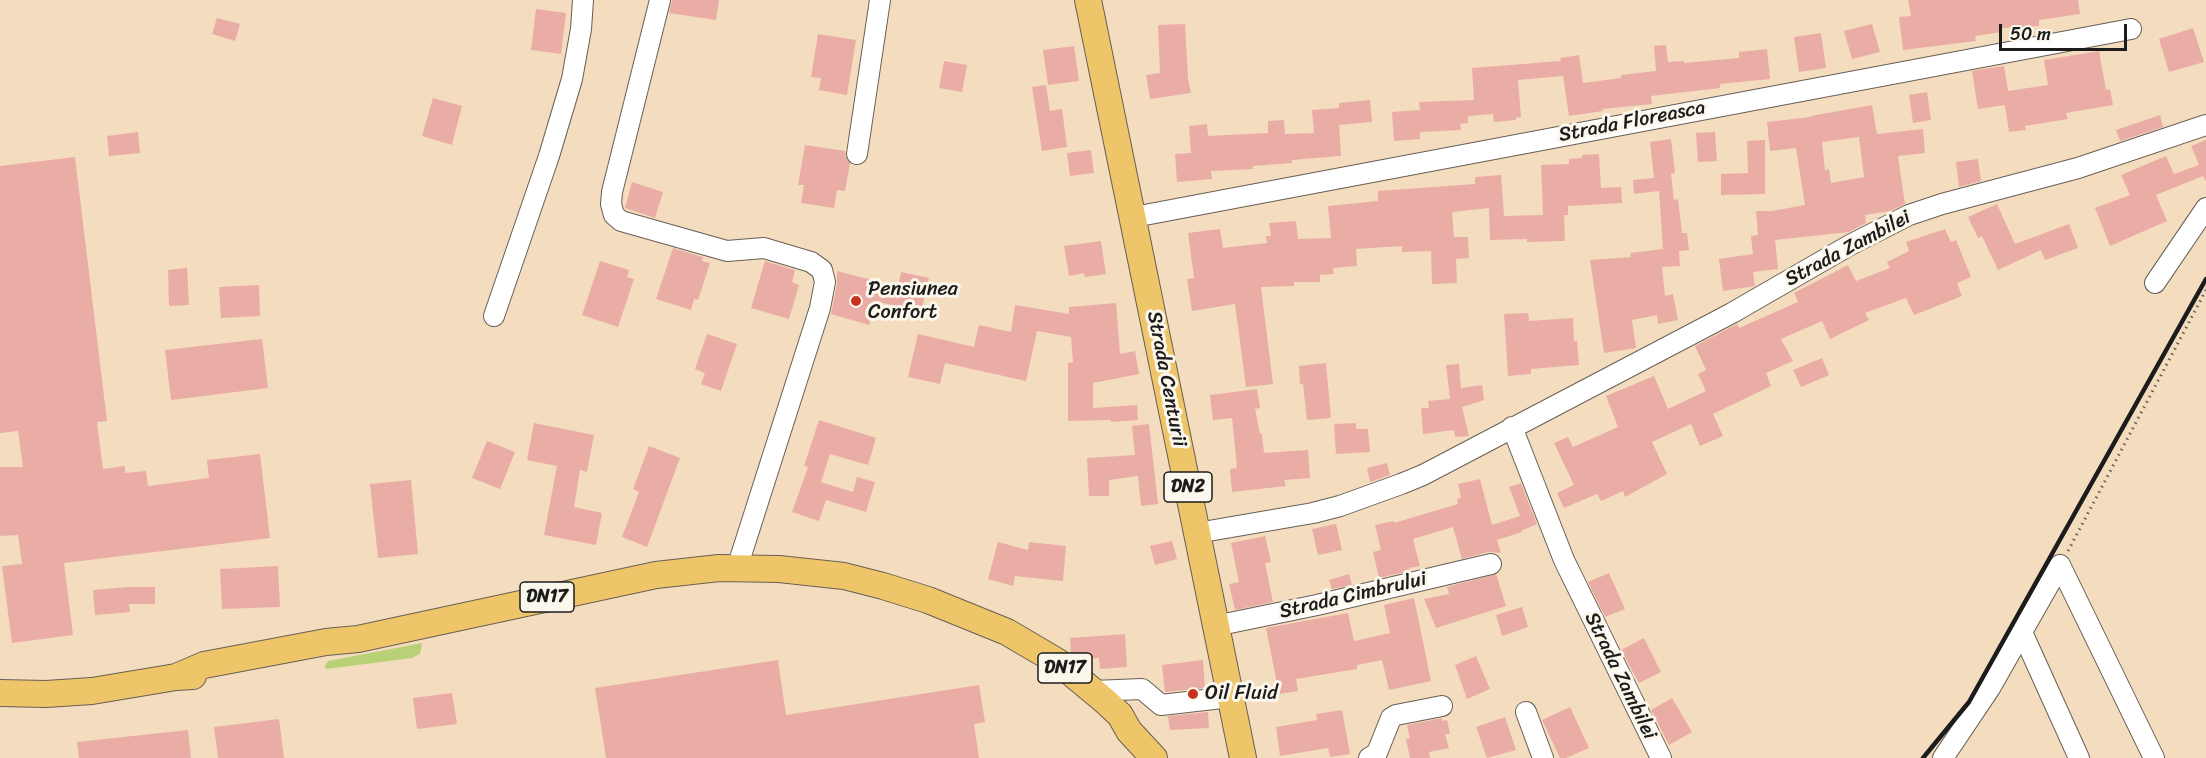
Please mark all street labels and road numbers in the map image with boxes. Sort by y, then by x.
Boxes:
street label: Strada Floreasca [1557,96,1707,148]
street label: Strada Zambilei [1781,206,1915,292]
street label: Strada Centurii [1141,309,1191,449]
road number: DN2 [1164,472,1212,502]
street label: Strada Cimbrului [1277,567,1429,625]
road number: DN17 [520,582,574,612]
street label: Strada Zambilei [1579,608,1661,744]
road number: DN17 [1038,653,1092,683]

